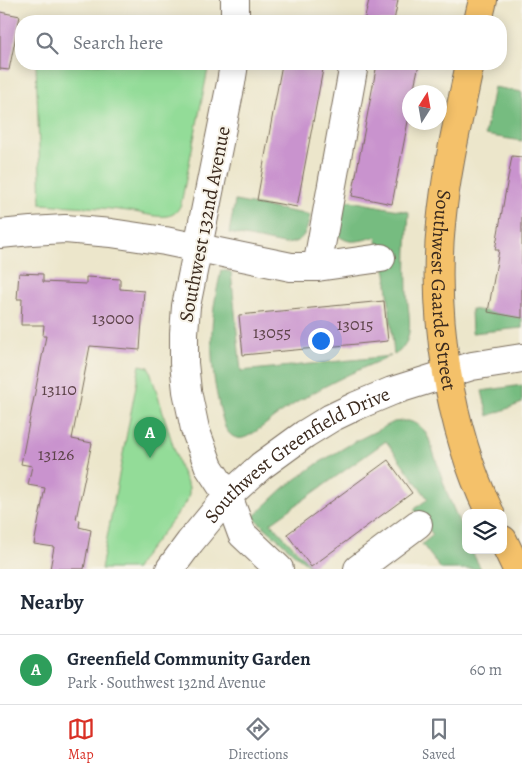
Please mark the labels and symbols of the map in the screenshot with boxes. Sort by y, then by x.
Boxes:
north arrow [402,85,447,130]
street label: Southwest 132nd Avenue [172,124,237,324]
street label: Southwest Gaarde Street [425,188,463,393]
house number: 13000 [92,306,134,330]
house number: 13015 [336,312,374,336]
house number: 13055 [253,320,291,344]
your location [308,328,334,354]
house number: 13110 [41,377,77,401]
street label: Southwest Greenfield Drive [198,380,394,529]
pin: A [134,417,166,458]
house number: 13126 [38,442,74,466]

